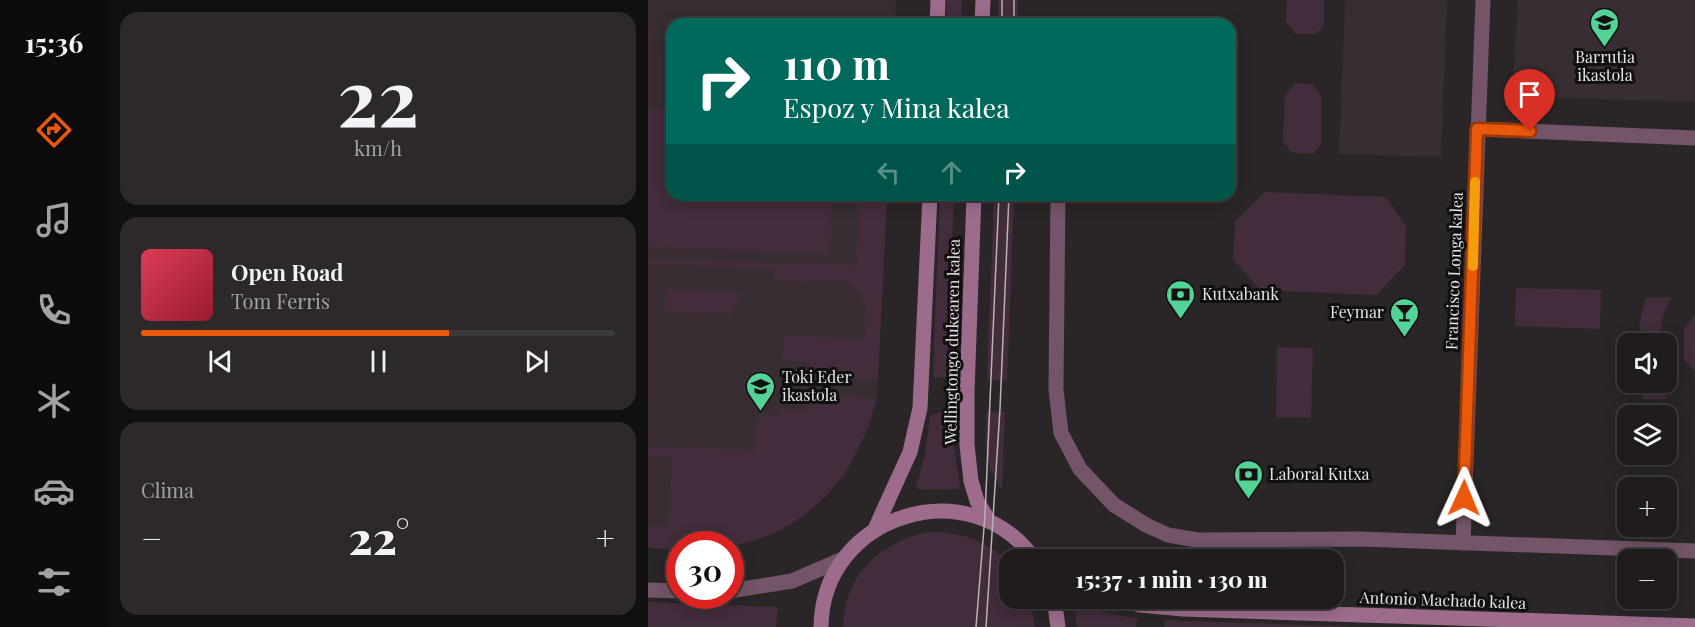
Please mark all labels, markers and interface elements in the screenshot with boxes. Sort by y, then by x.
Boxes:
school or university icon: Barrutia ikastola [1589,6,1621,48]
text: 15:36 [25,24,83,60]
text: 110 m [783,35,890,91]
icon: right [684,42,762,120]
text: 22 [337,43,419,147]
place label: Barrutia ikastola [1575,46,1635,85]
pin [1504,69,1555,131]
icon: arrive [1513,78,1546,111]
text: Espoz y Mina kalea [783,89,1010,125]
icon: directions [33,109,75,151]
text: km/h [354,134,402,161]
icon: left [872,156,905,189]
icon: ahead [935,156,968,189]
icon: right [998,156,1031,189]
street label: Francisco Longa kalea [1440,192,1467,350]
icon: music [33,199,75,241]
street label: Wellingtongo dukearen kalea [939,239,964,446]
text: Open Road [231,257,343,287]
bank icon: Kutxabank [1165,278,1197,320]
place label: Kutxabank [1202,283,1279,304]
text: Tom Ferris [231,287,330,314]
icon: phone [33,289,75,331]
bar icon: Feymar [1389,296,1421,338]
place label: Feymar [1330,301,1384,322]
map controls [1617,333,1677,609]
button: sound [1617,333,1677,393]
icon: previous [204,345,237,378]
icon: pause [362,345,395,378]
icon: next [520,345,553,378]
place label: Toki Eder ikastola [782,366,852,405]
school or university icon: Toki Eder ikastola [745,370,777,412]
icon: climate [33,380,75,422]
button: layers [1617,405,1677,465]
bank icon: Laboral Kutxa [1232,458,1264,500]
place label: Laboral Kutxa [1269,463,1370,484]
position arrow [1432,466,1496,530]
icon: car [33,470,75,512]
text: Clima [141,476,194,503]
button: + [1617,477,1677,537]
text: 22° [349,506,409,566]
text: − [141,515,162,559]
text: + [596,515,615,559]
speed limit sign: 30 [666,531,744,609]
button: − [1617,549,1677,609]
icon: filters [33,561,75,603]
text: 15:37 · 1 min · 130 m [1076,564,1267,594]
street label: Antonio Machado kalea [1358,586,1527,613]

